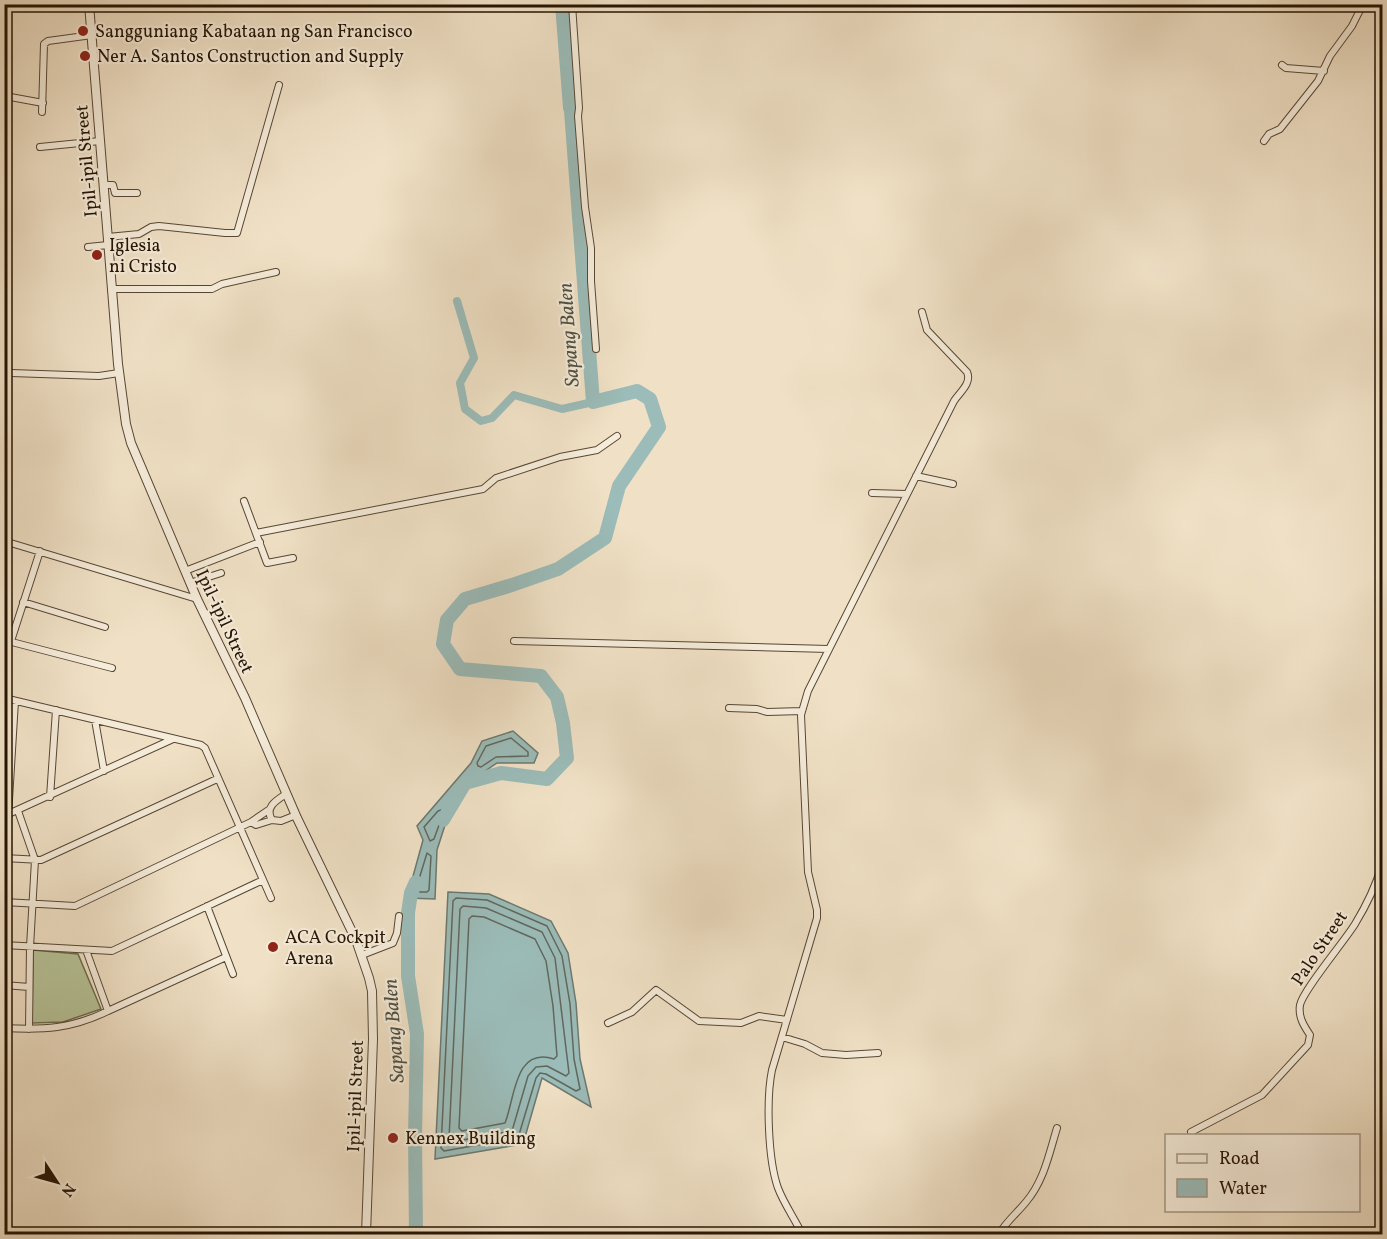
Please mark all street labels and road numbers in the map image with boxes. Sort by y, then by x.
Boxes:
street label: Ipil-ipil Street [70,104,105,218]
street label: Ipil-ipil Street [189,565,259,678]
street label: Palo Street [1286,907,1354,991]
street label: Ipil-ipil Street [342,1039,371,1153]

